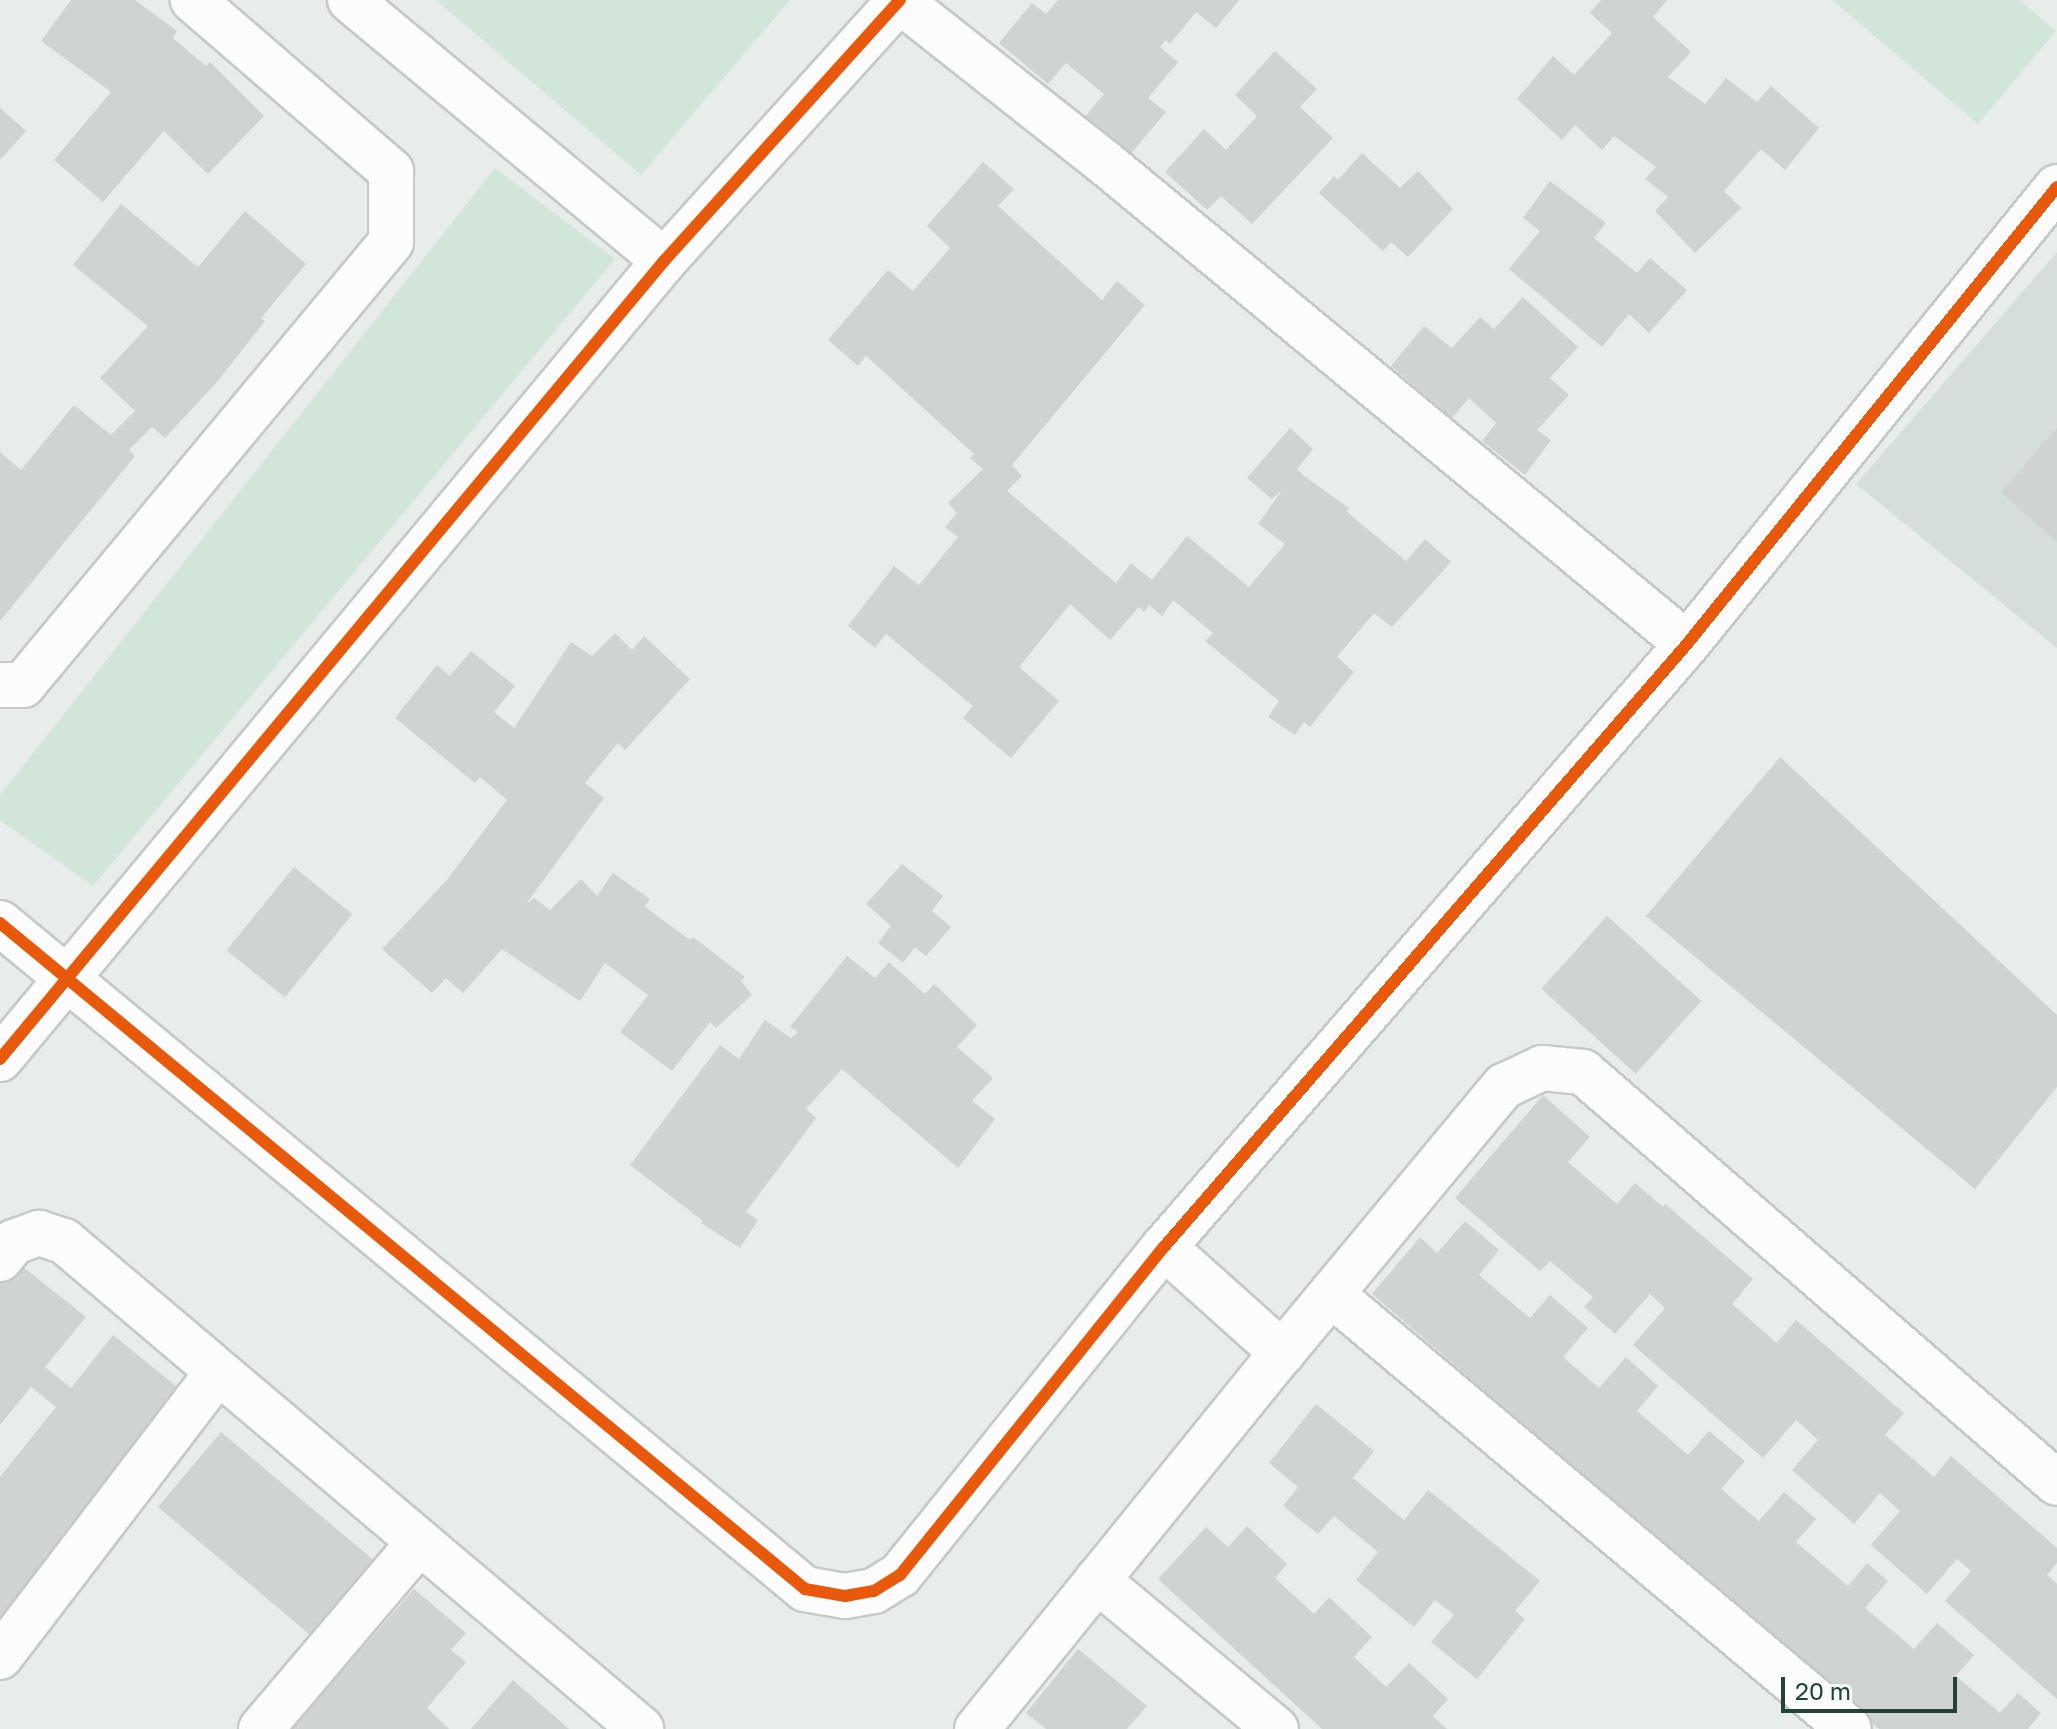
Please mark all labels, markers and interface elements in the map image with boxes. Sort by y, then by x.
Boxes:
scale bar [1785,1661,1961,1711]
text: 20 m [1795,1676,1851,1705]

